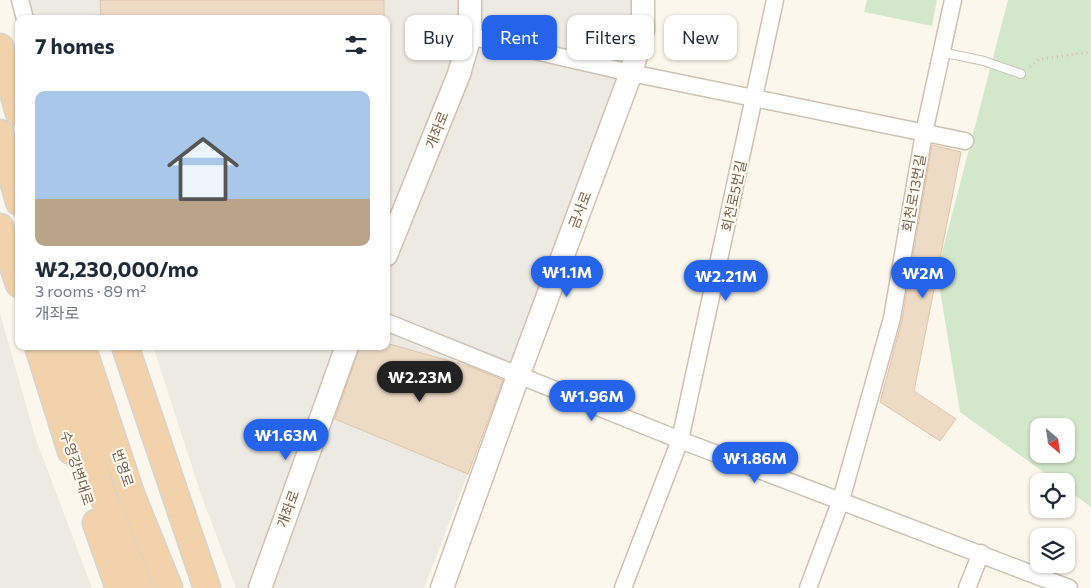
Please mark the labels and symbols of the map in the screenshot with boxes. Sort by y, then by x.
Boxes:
street label: 개좌로 [421,109,452,151]
street label: 회천로13번길 [898,153,929,233]
street label: 회천로5번길 [718,159,749,233]
street label: 금사로 [565,189,594,231]
pin: ₩1.1M [532,256,602,298]
pin: ₩2M [899,256,947,299]
pin: ₩2.21M [685,260,767,302]
pin: ₩2.23M [379,360,461,403]
pin: ₩1.96M [551,380,633,422]
pin: ₩1.63M [245,418,327,461]
north arrow [1030,418,1075,462]
street label: 수영강변대로 [57,428,98,507]
pin: ₩1.86M [714,442,796,484]
street label: 번영로 [109,447,138,489]
street label: 개좌로 [273,488,302,530]

